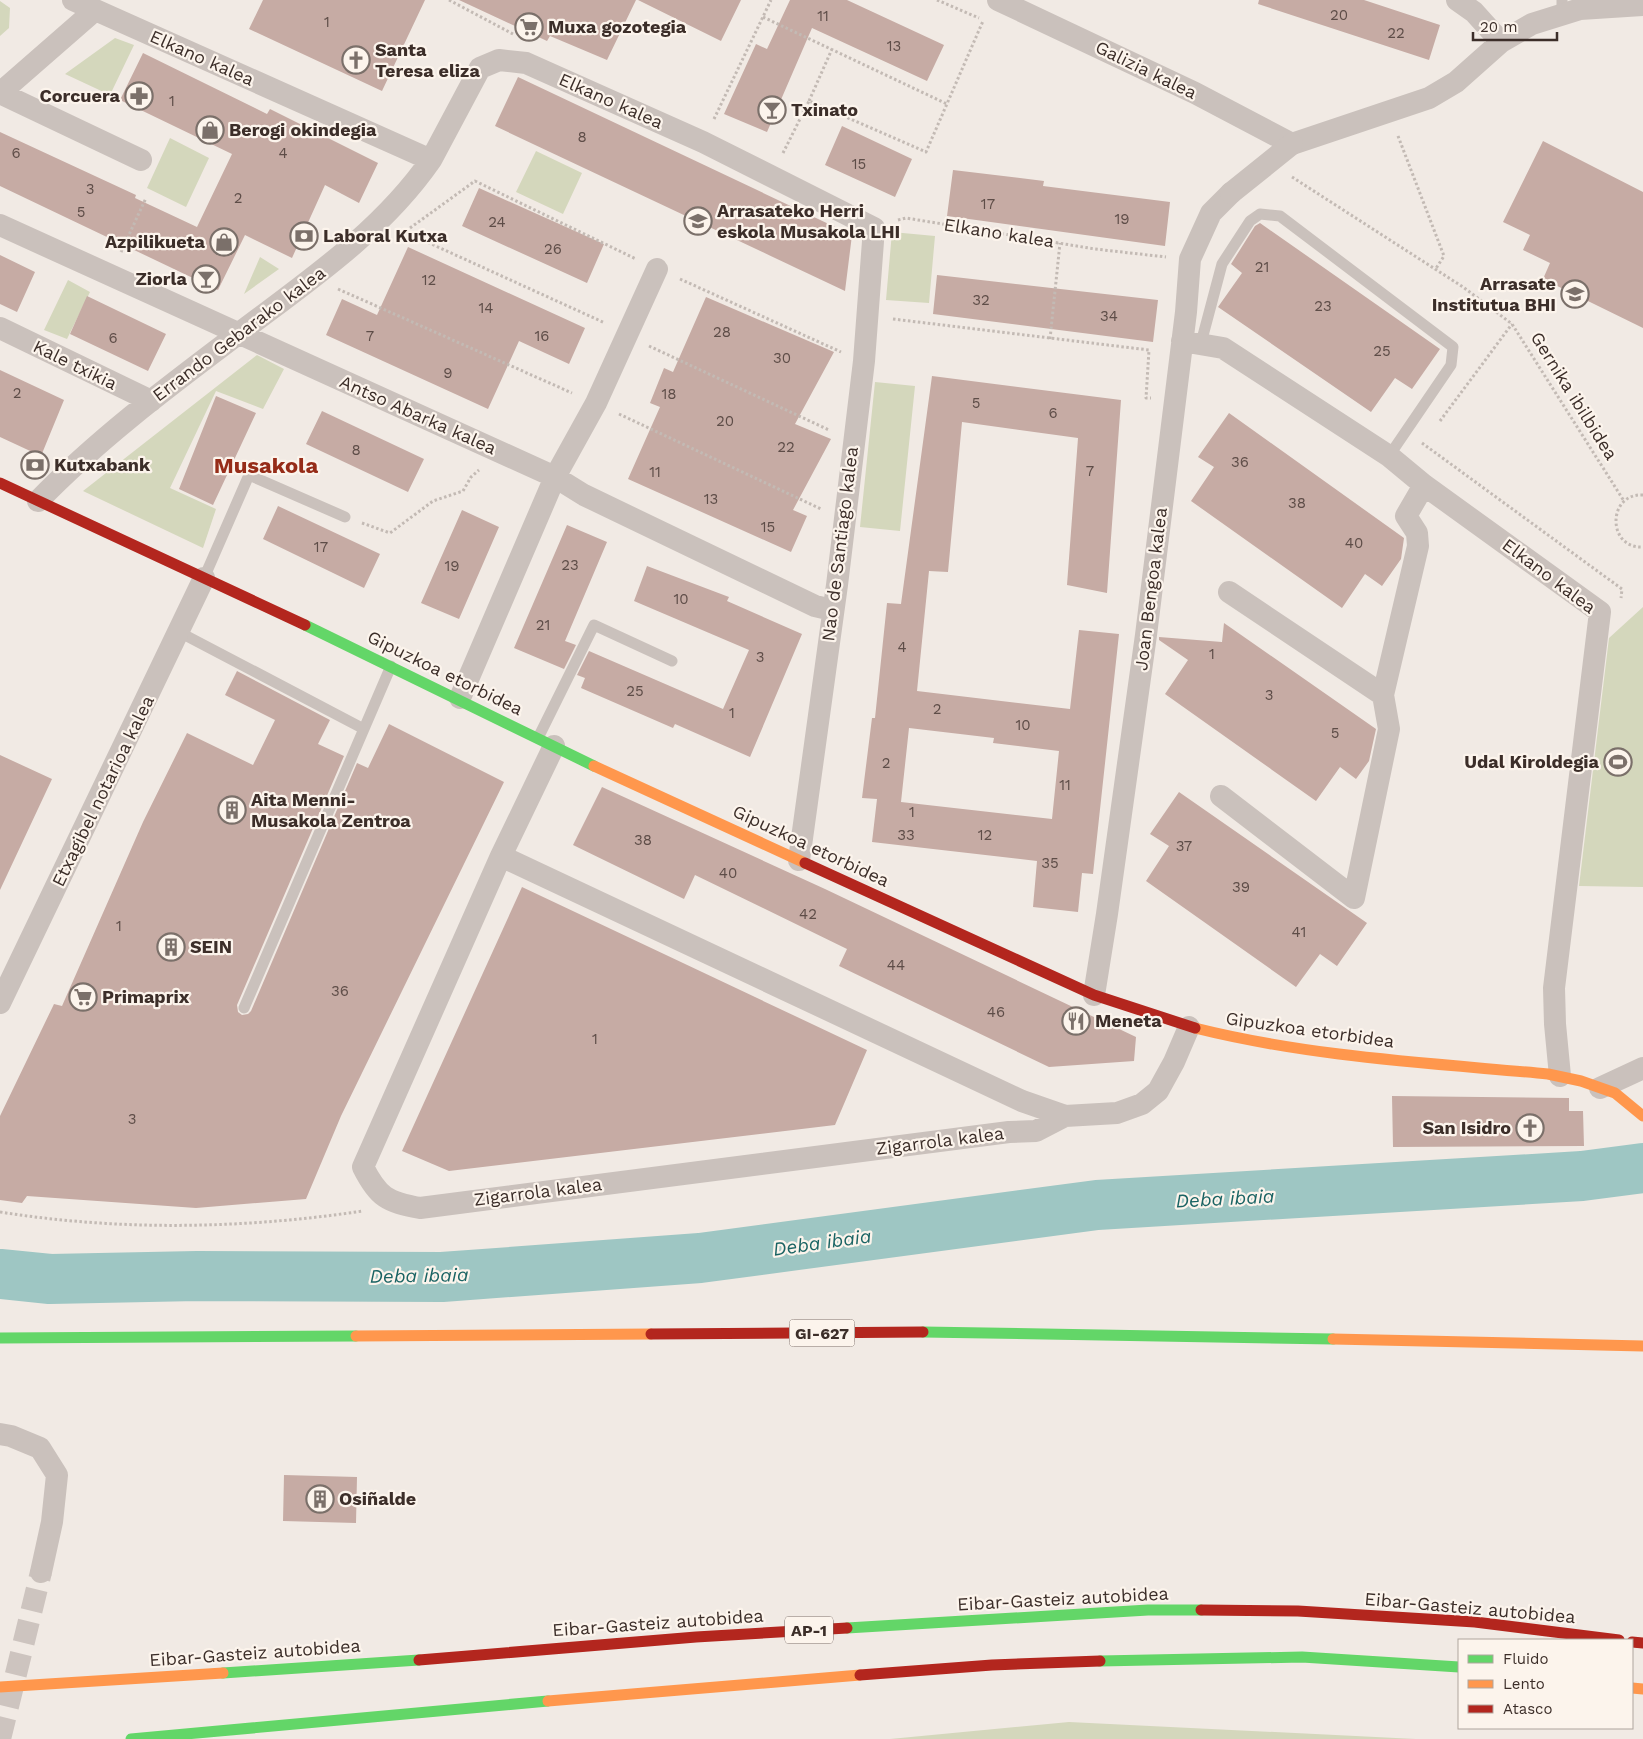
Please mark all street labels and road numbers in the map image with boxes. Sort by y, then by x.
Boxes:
street label: Elkano kalea [147,25,257,90]
street label: Galizia kalea [1092,36,1200,103]
street label: Elkano kalea [556,68,666,133]
street label: Elkano kalea [942,213,1056,252]
street label: Errando Gebarako kalea [148,262,329,405]
street label: Gernika ibilbidea [1527,328,1622,464]
street label: Kale txikia [30,335,121,394]
street label: Antso Abarka kalea [337,371,500,459]
street label: Nao de Santiago kalea [817,445,862,642]
street label: Joan Bengoa kalea [1130,506,1171,672]
street label: Elkano kalea [1498,534,1600,618]
street label: Gipuzkoa etorbidea [364,626,526,719]
street label: Etxagibel notarioa kalea [47,692,158,890]
street label: Gipuzkoa etorbidea [730,800,893,891]
street label: Gipuzkoa etorbidea [1224,1007,1396,1052]
street label: Zigarrola kalea [875,1122,1005,1159]
street label: Zigarrola kalea [473,1173,603,1210]
road number: GI-627 [790,1320,854,1346]
street label: Eibar-Gasteiz autobidea [957,1582,1169,1615]
street label: Eibar-Gasteiz autobidea [1364,1588,1576,1627]
street label: Eibar-Gasteiz autobidea [552,1605,764,1640]
road number: AP-1 [785,1616,833,1644]
street label: Eibar-Gasteiz autobidea [149,1635,361,1670]

